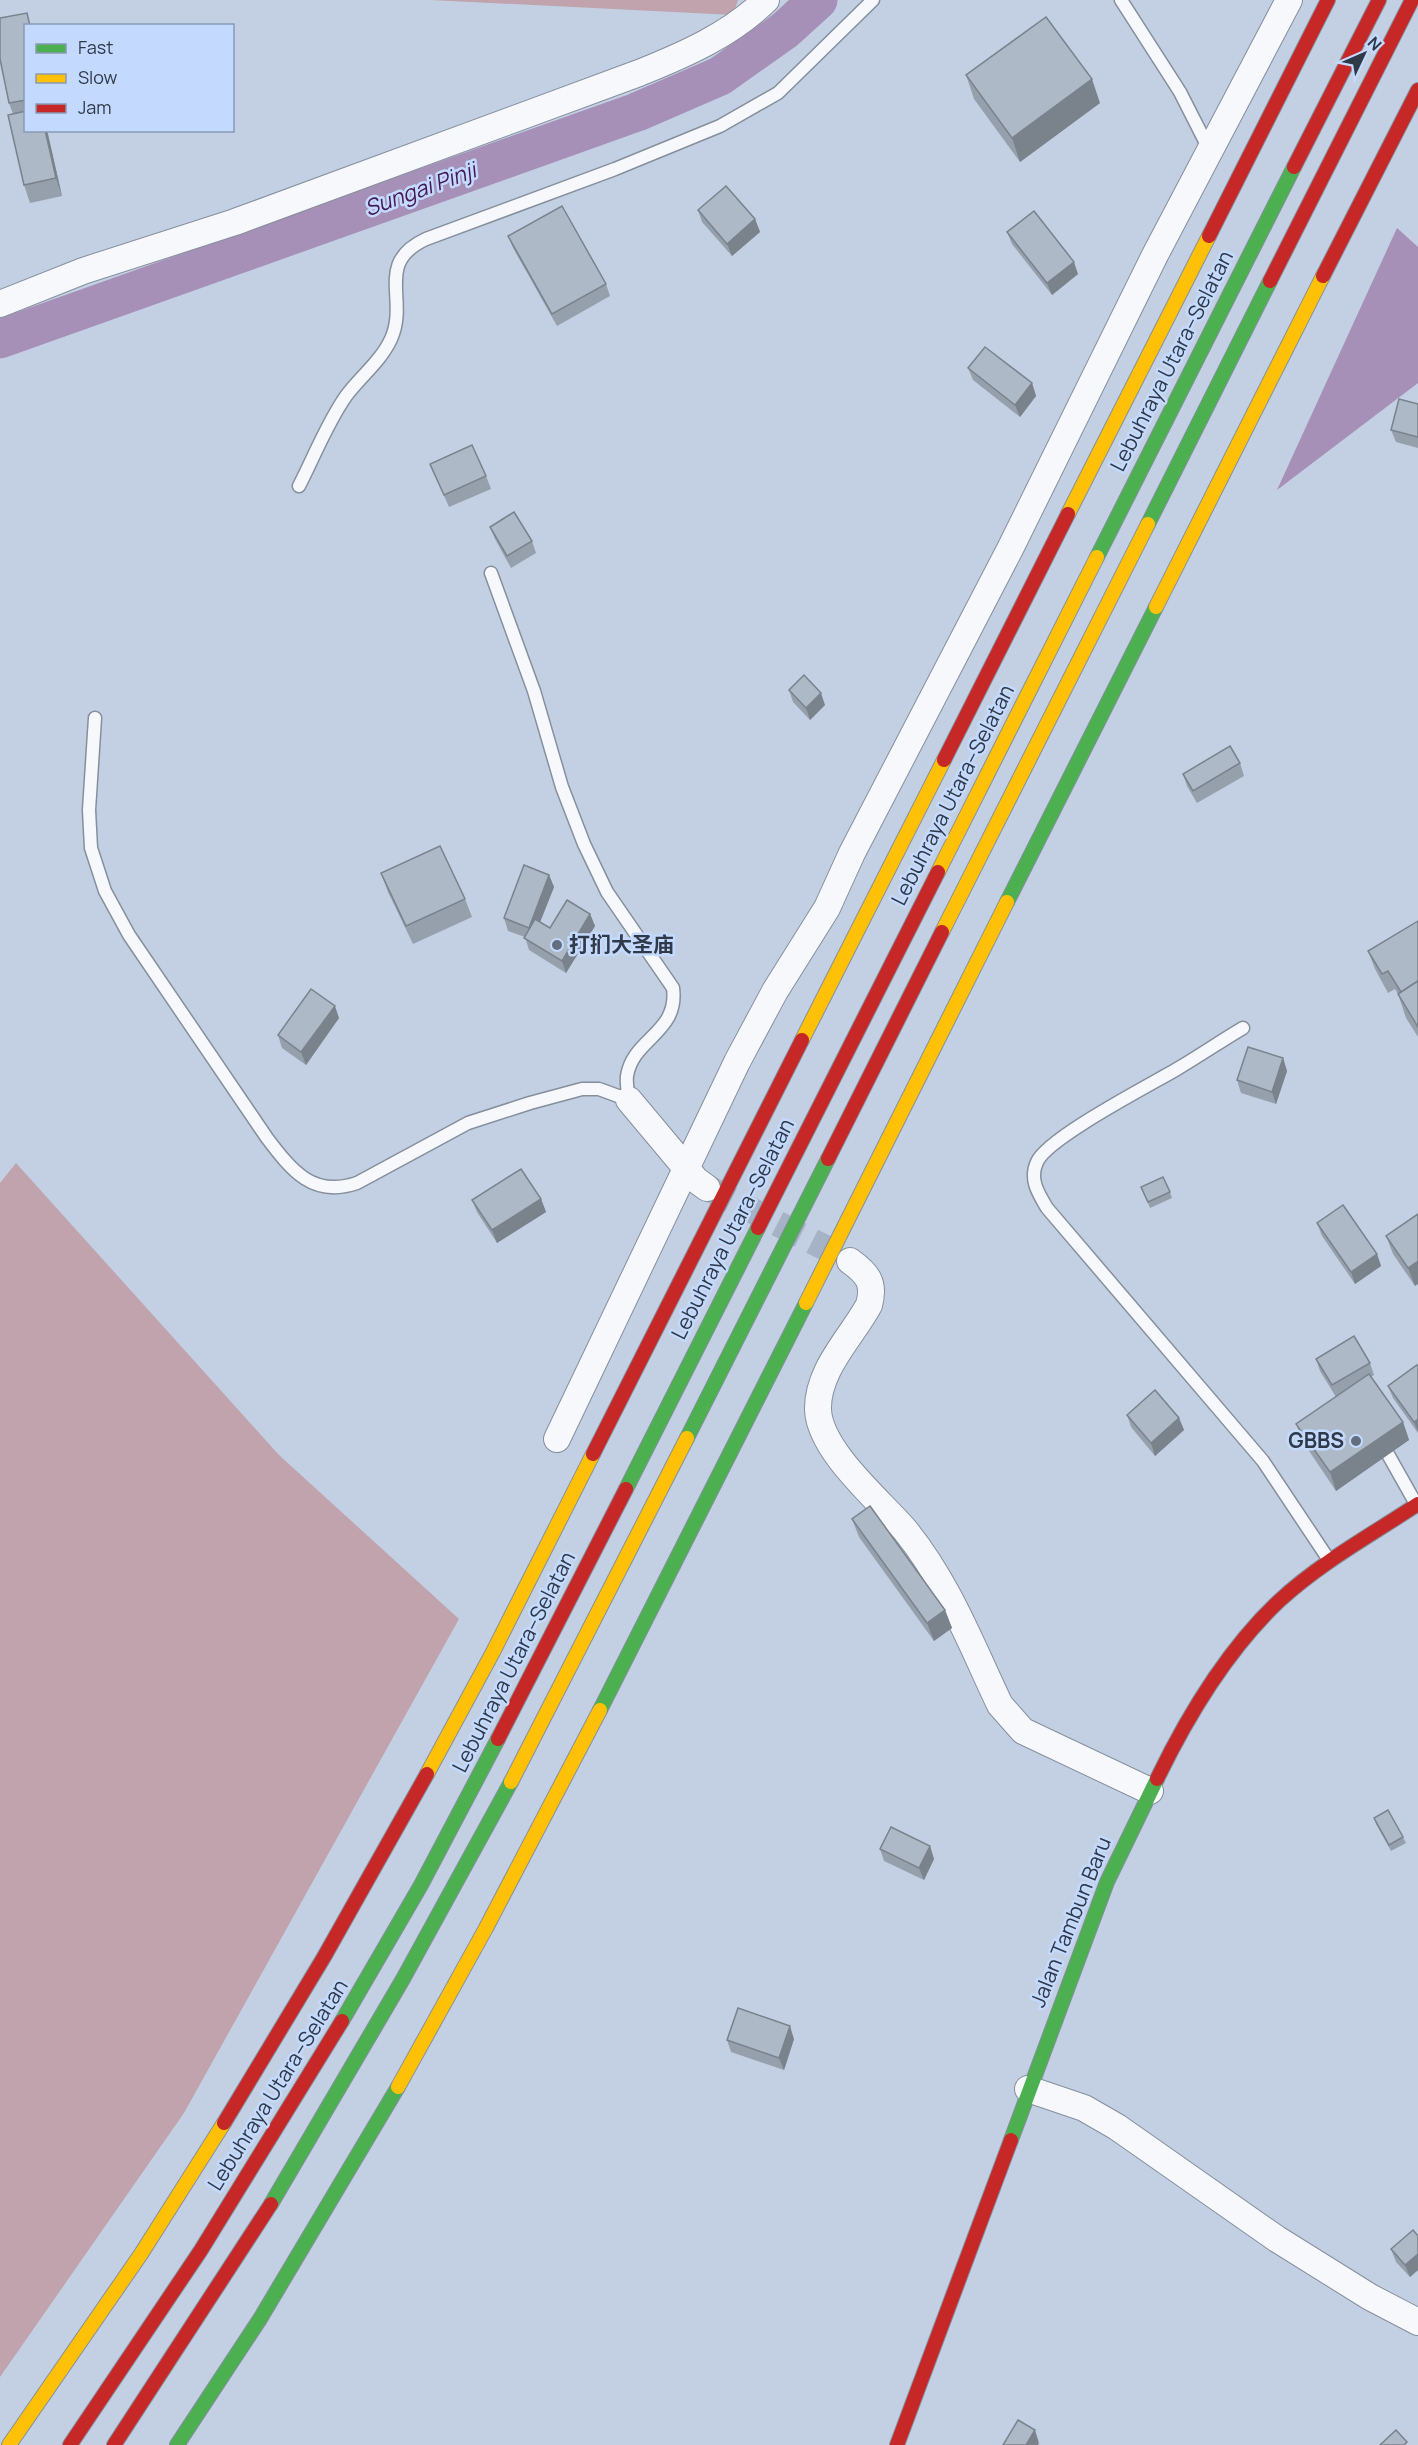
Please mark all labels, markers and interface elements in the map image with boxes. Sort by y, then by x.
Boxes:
legend [24,24,234,132]
north arrow [1334,24,1394,84]
text: N [1363,32,1387,55]
text: Fast [78,35,113,59]
text: Slow [78,65,118,89]
text: Jam [78,95,112,119]
water label: Sungai Pinji [360,154,483,223]
street label: Lebuhraya Utara–Selatan [1103,245,1239,476]
street label: Lebuhraya Utara–Selatan [884,679,1020,910]
place label: 打扪大圣庙 [569,930,674,958]
marker: 打扪大圣庙 [550,938,564,952]
street label: Lebuhraya Utara–Selatan [664,1113,800,1344]
place label: GBBS [1288,1426,1344,1454]
marker: GBBS [1349,1434,1363,1448]
street label: Lebuhraya Utara–Selatan [445,1546,581,1777]
street label: Jalan Tambun Baru [1023,1832,1117,2011]
street label: Lebuhraya Utara–Selatan [201,1973,354,2196]

